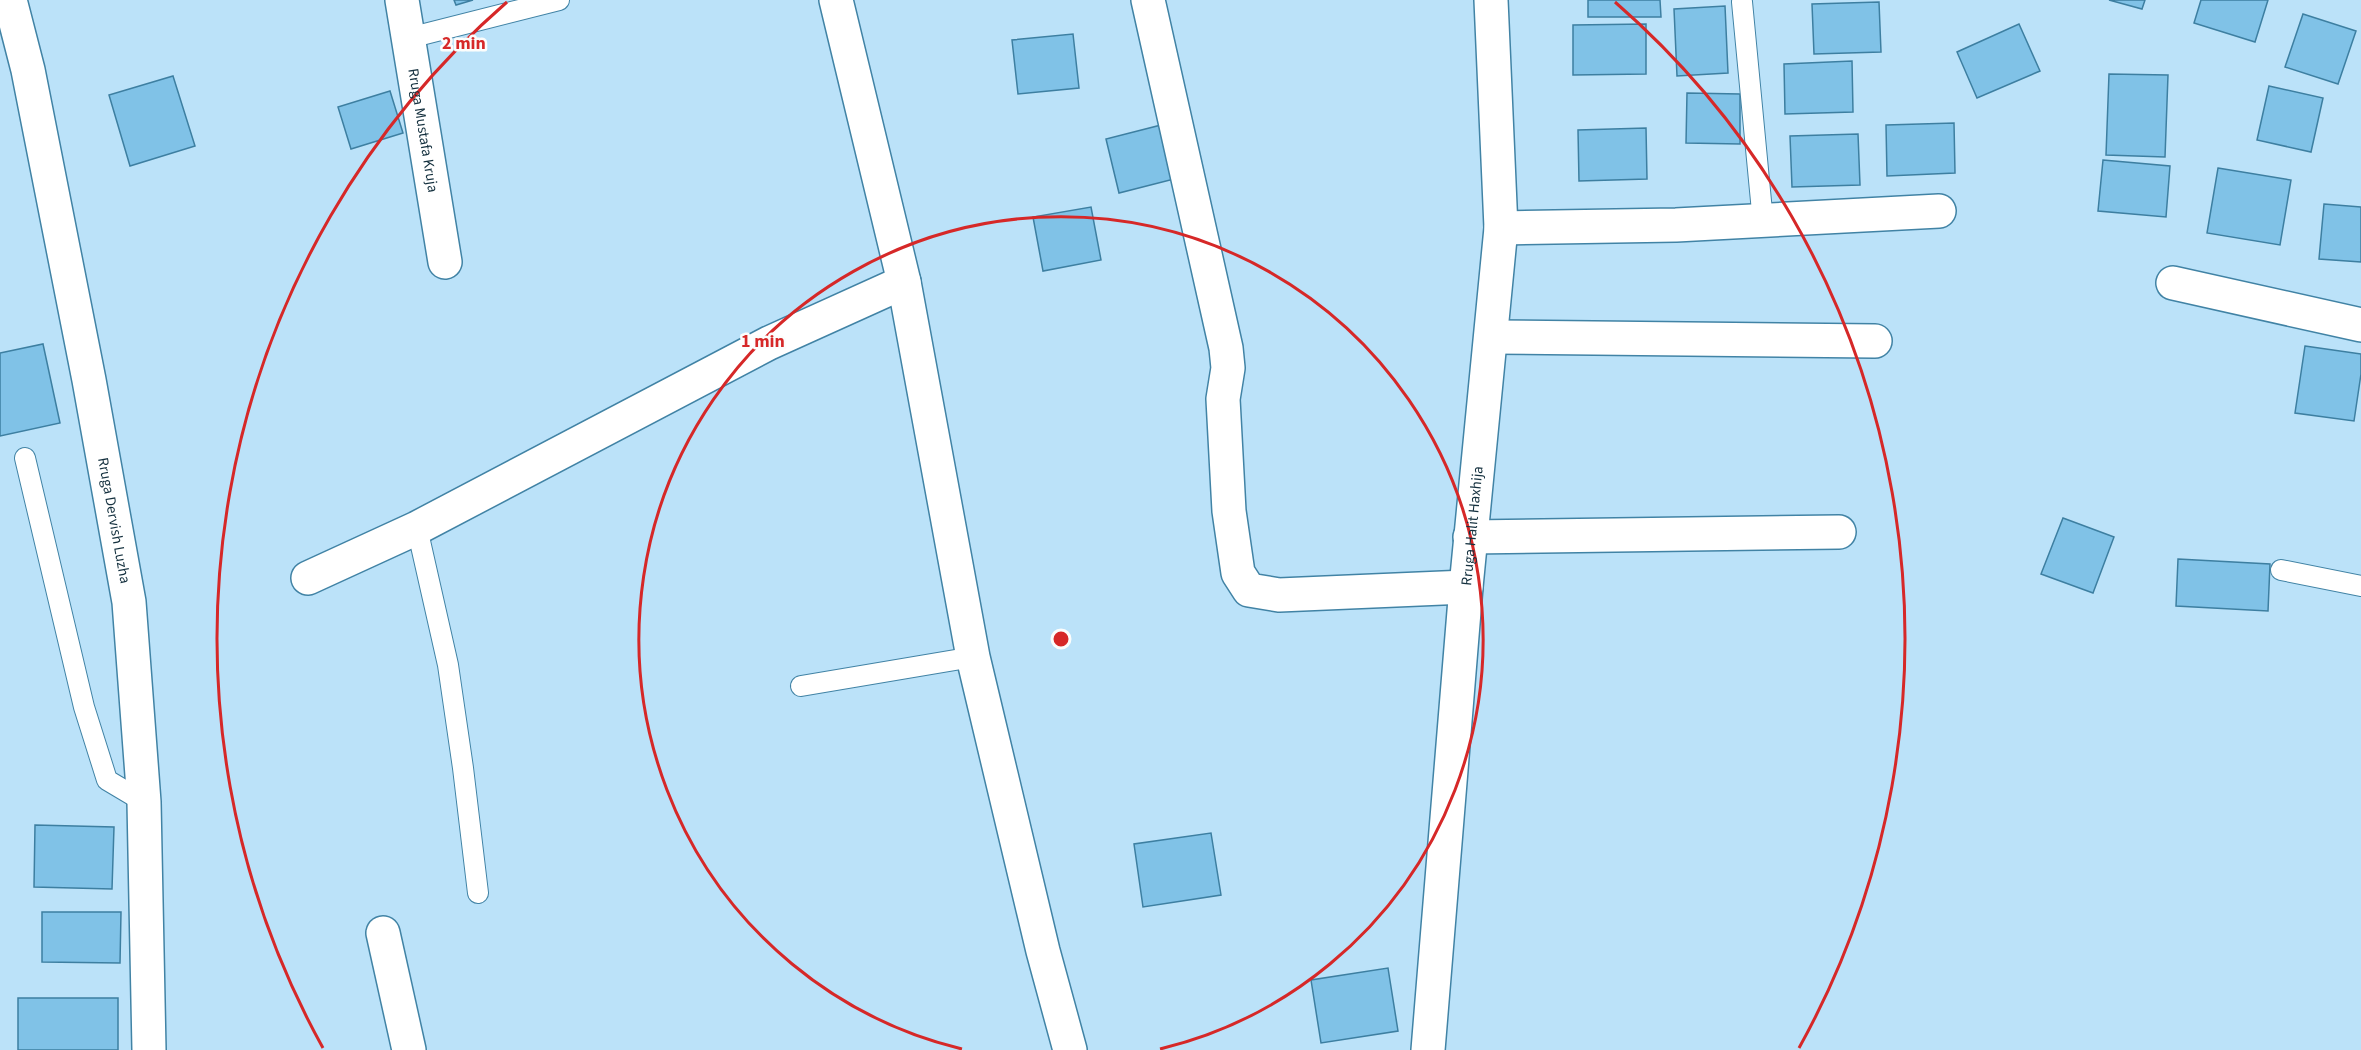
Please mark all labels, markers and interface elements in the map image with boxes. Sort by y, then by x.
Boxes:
text: 2 min [442,31,486,56]
street label: Rruga Mustafa Kruja [403,67,444,194]
text: 1 min [741,329,785,354]
street label: Rruga Dervish Luzha [93,456,136,585]
street label: Rruga Halit Haxhija [1456,465,1488,587]
centre of rings [1051,629,1071,649]

